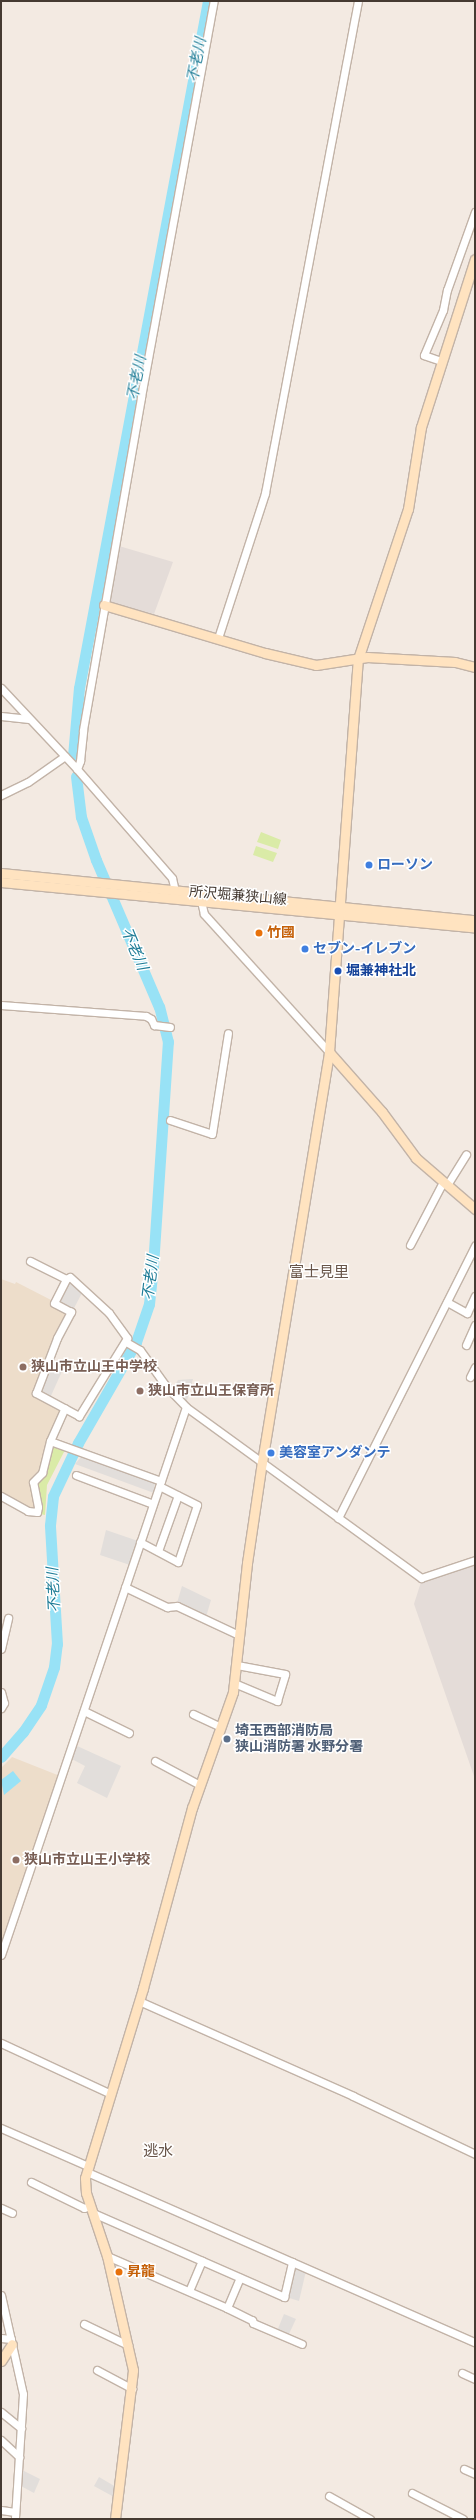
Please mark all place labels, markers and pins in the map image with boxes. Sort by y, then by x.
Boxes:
place label: ローソン [377,857,433,873]
marker: ローソン [364,860,374,870]
place label: 竹國 [267,925,295,941]
marker: 竹國 [254,928,264,938]
place label: セブン-イレブン [313,941,416,957]
marker: セブン-イレブン [300,944,310,954]
place label: 堀兼神社北 [346,963,416,979]
marker: 堀兼神社北 [333,966,343,976]
place label: 狭山市立山王中学校 [31,1359,157,1375]
marker: 狭山市立山王中学校 [18,1362,28,1372]
place label: 狭山市立山王保育所 [148,1383,274,1399]
marker: 狭山市立山王保育所 [135,1386,145,1396]
place label: 美容室アンダンテ [279,1445,391,1461]
marker: 美容室アンダンテ [266,1448,276,1458]
place label: 埼玉西部消防局 狭山消防署 水野分署 [235,1723,363,1756]
marker: 埼玉西部消防局 狭山消防署 水野分署 [222,1734,232,1744]
place label: 狭山市立山王小学校 [24,1852,150,1868]
marker: 狭山市立山王小学校 [11,1855,21,1865]
place label: 昇龍 [127,2264,155,2280]
marker: 昇龍 [114,2267,124,2277]

